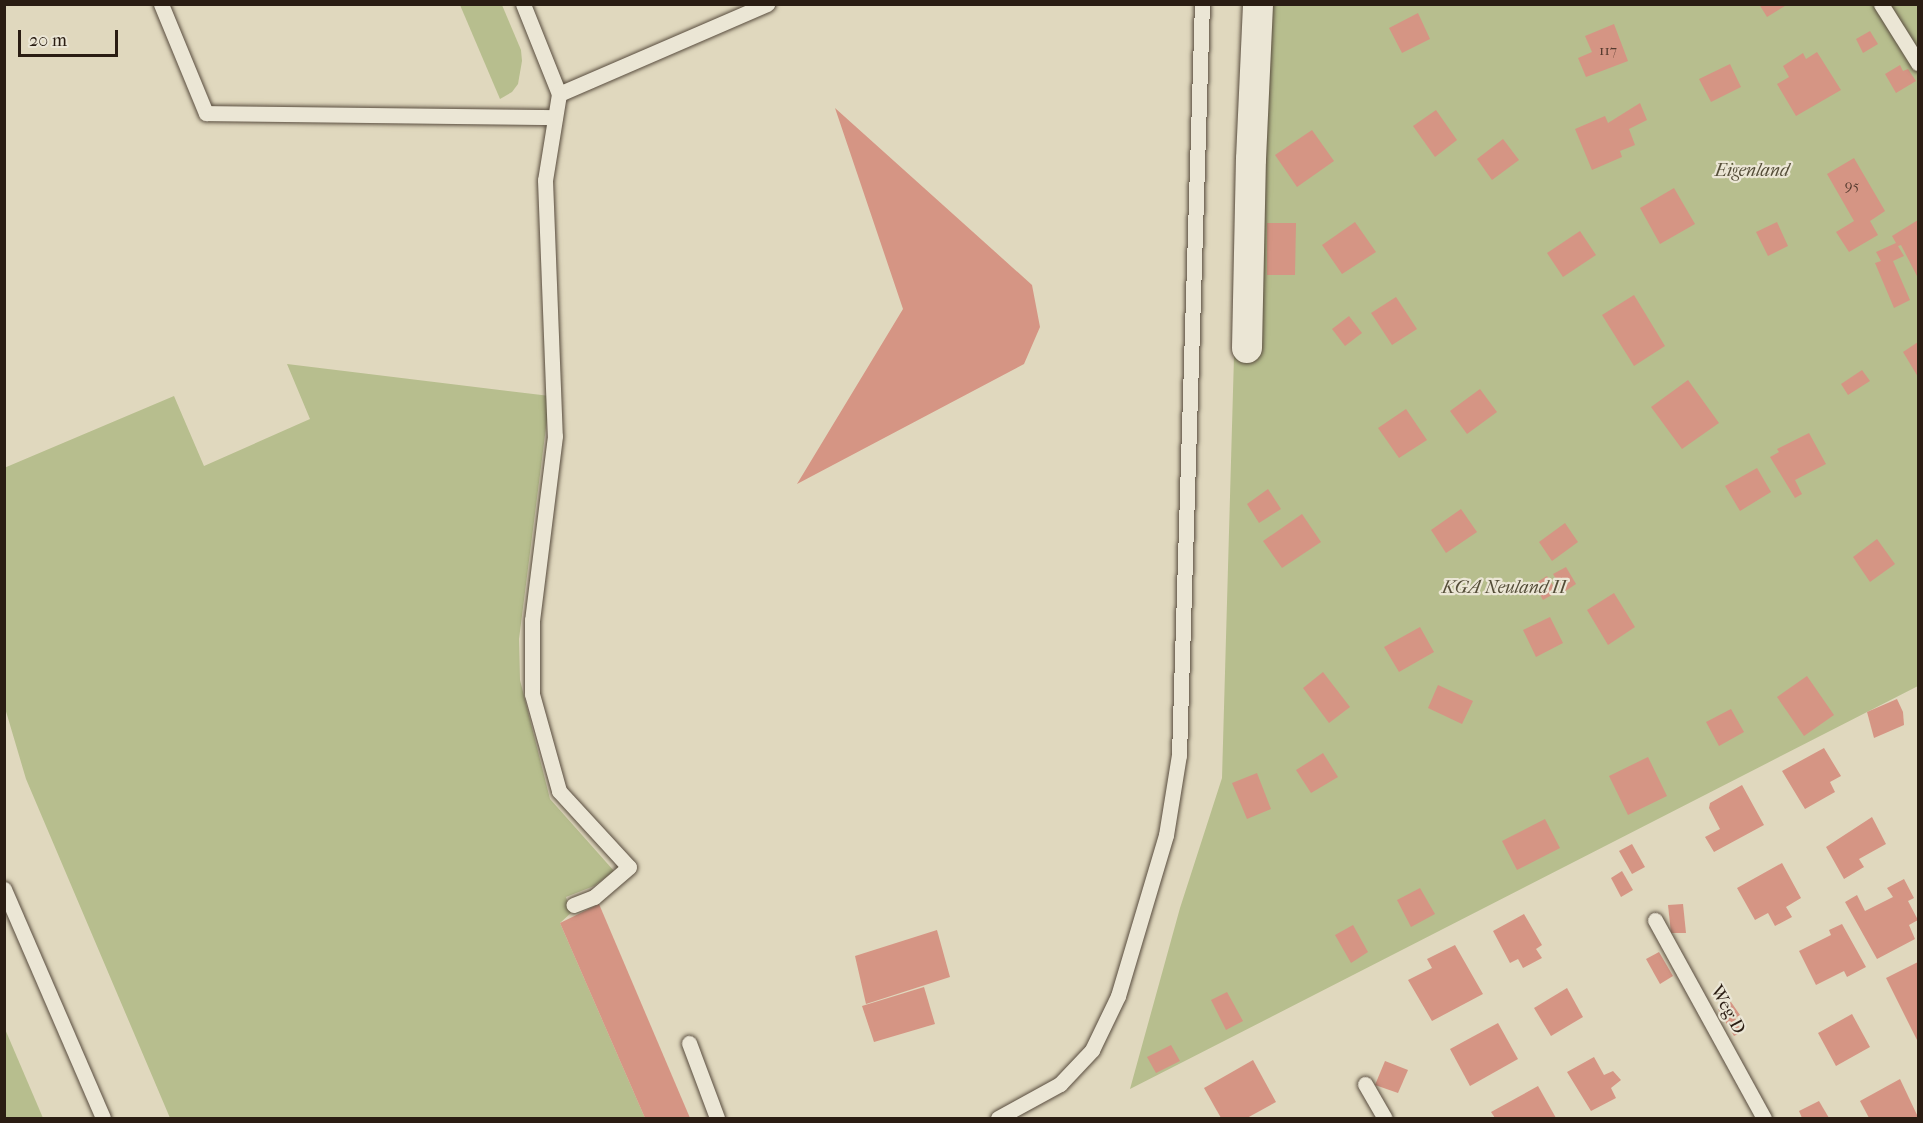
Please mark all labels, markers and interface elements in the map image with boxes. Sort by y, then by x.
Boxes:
scale bar [21,18,122,56]
text: 20 m [29,30,67,51]
house number: 117 [1599,42,1617,60]
park label: Eigenland [1715,160,1789,182]
house number: 95 [1845,177,1859,195]
park label: KGA Neuland II [1442,577,1566,599]
street label: Weg D [1705,982,1749,1038]

